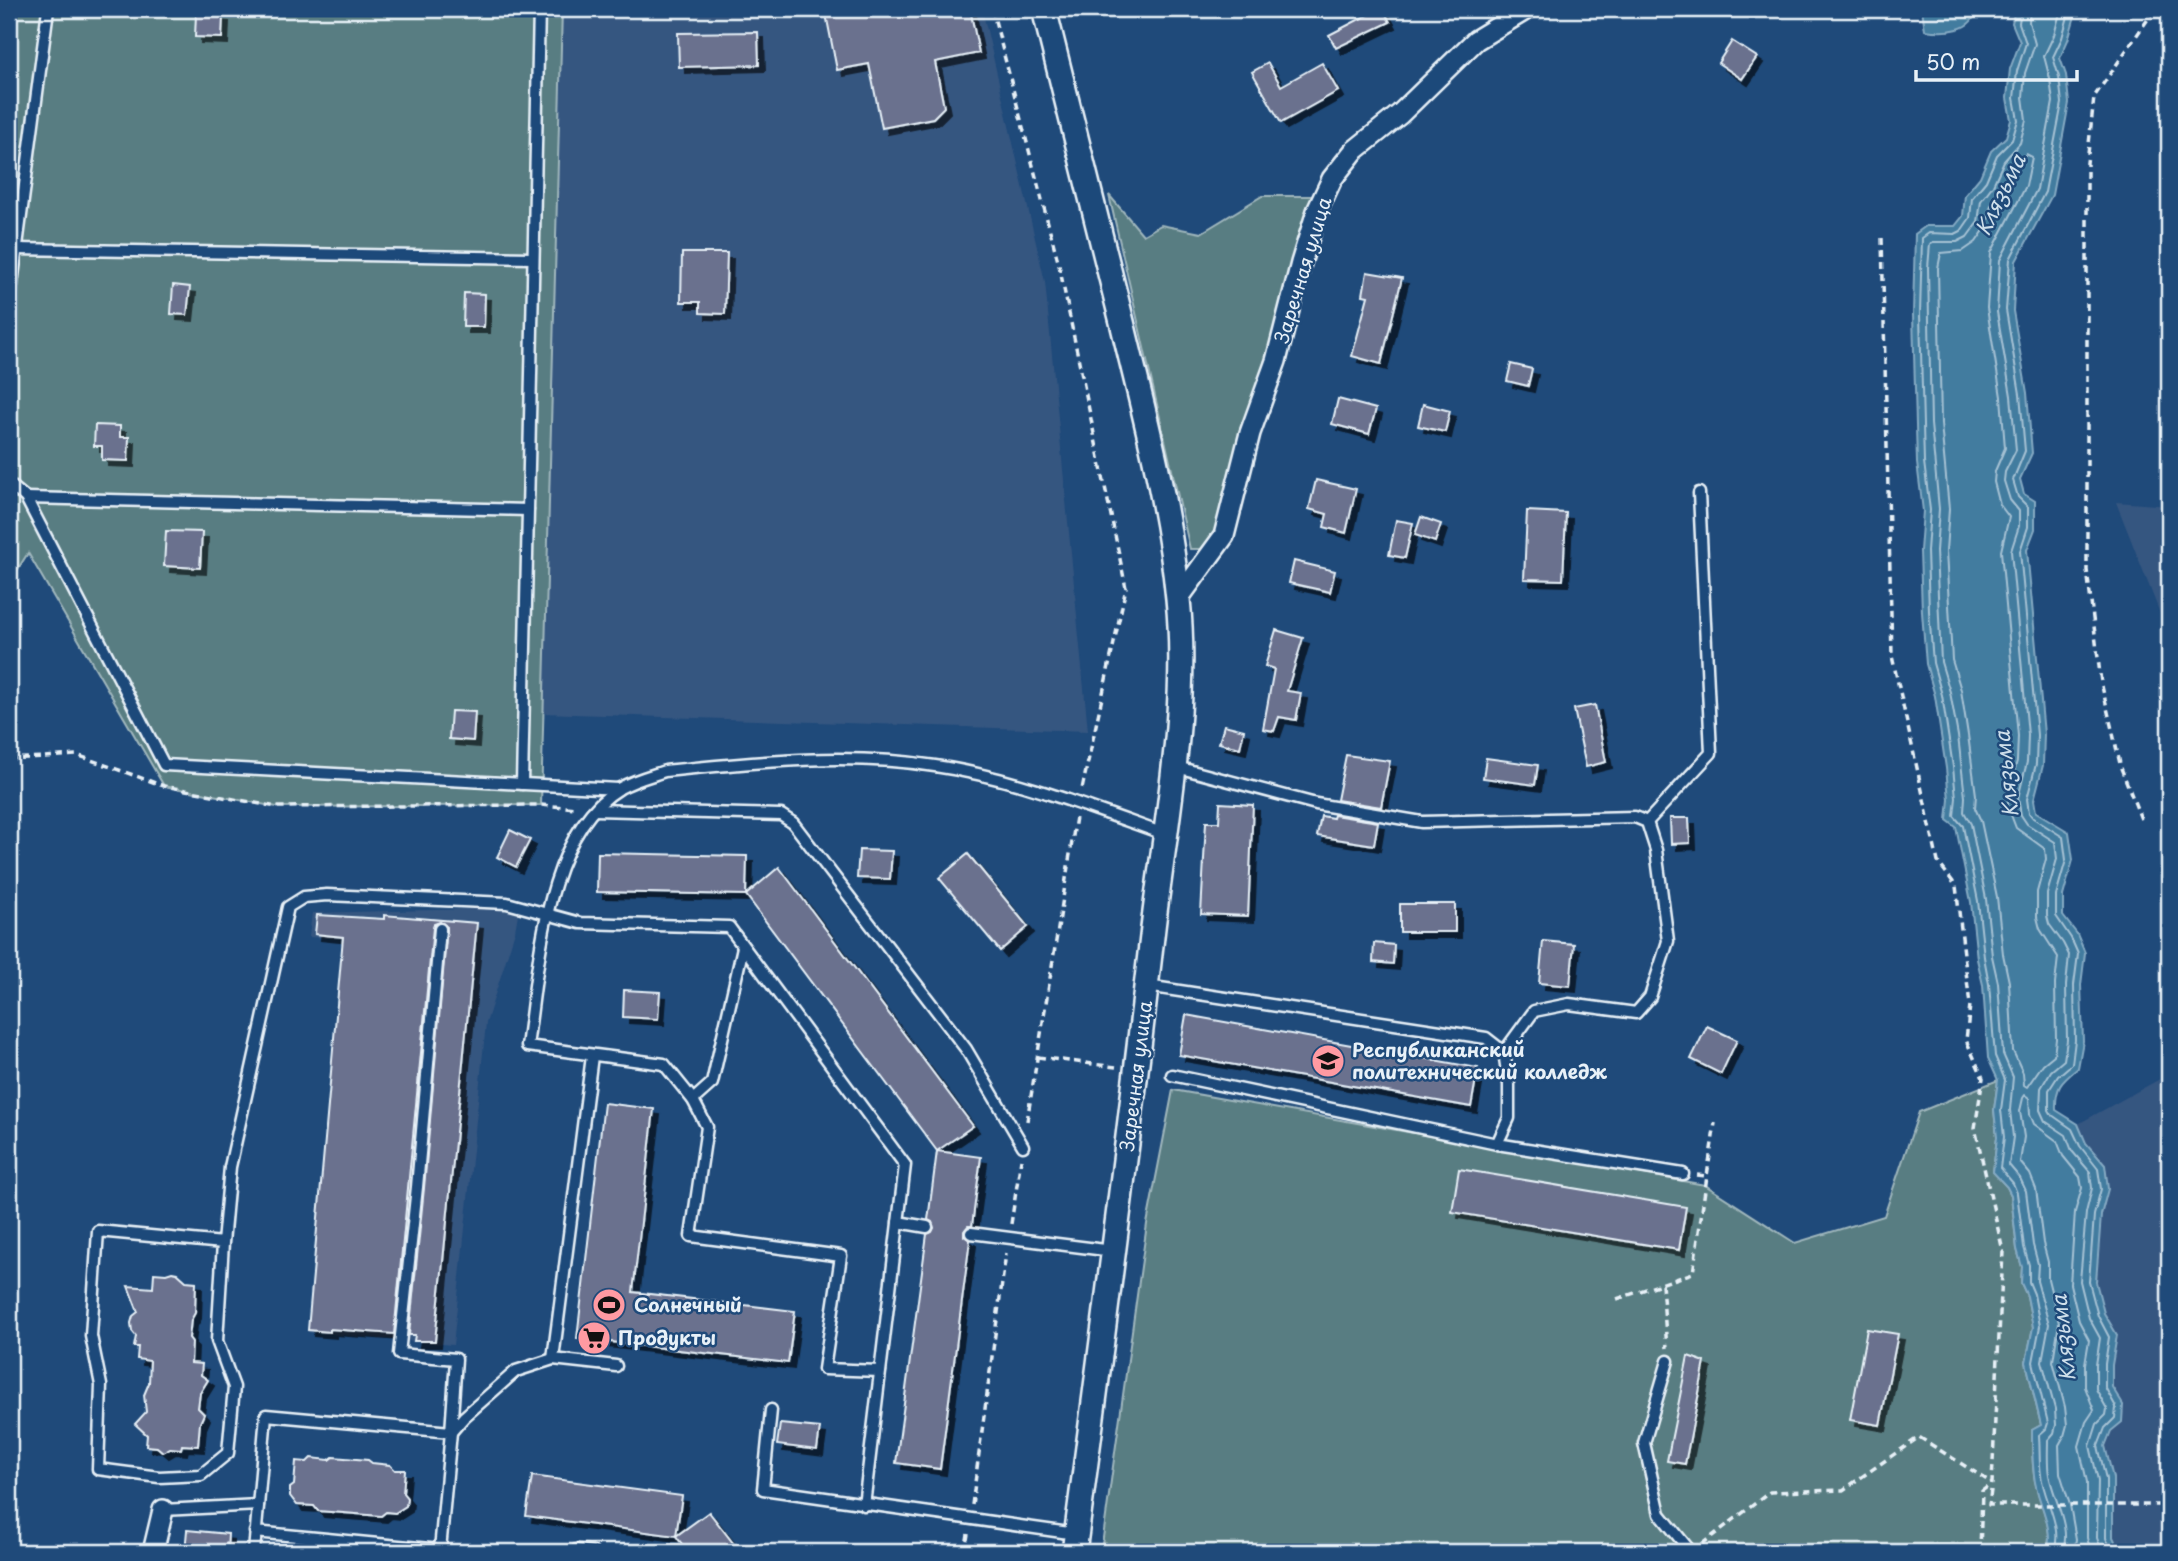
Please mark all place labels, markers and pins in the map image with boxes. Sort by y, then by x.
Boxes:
place label: Республиканский политехнический колледж [1352,1035,1608,1085]
school or university icon: Республиканский политехнический колледж [1309,1042,1347,1080]
sports icon: Солнечный [590,1286,628,1324]
place label: Солнечный [634,1290,742,1318]
supermarket icon: Продукты [575,1319,613,1357]
place label: Продукты [618,1323,716,1351]

